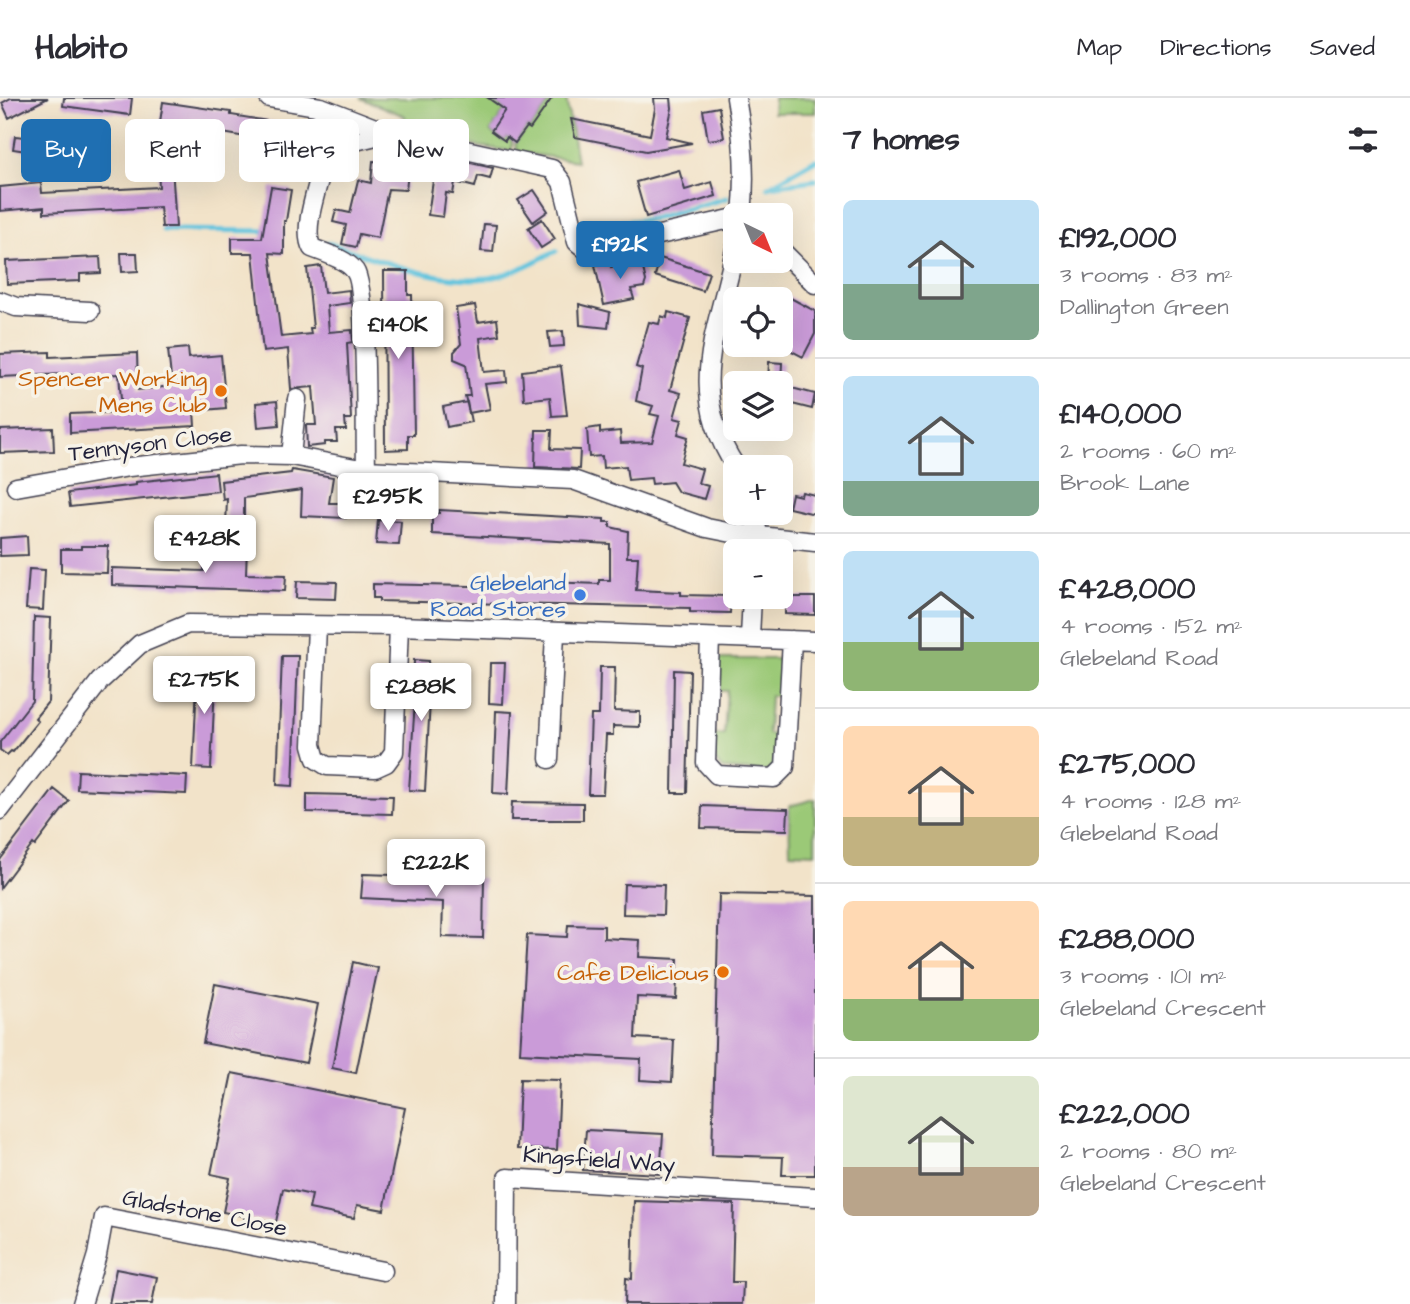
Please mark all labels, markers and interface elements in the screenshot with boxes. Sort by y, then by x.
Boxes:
text: Habito [35,25,127,71]
text: Map [1077,31,1122,65]
text: Directions [1160,31,1272,65]
text: Saved [1310,31,1375,65]
chip: Buy [21,119,111,182]
chip: Rent [125,119,225,182]
chip: Filters [239,119,359,182]
chip: New [373,119,469,182]
text: 7 homes [843,119,960,161]
icon: filters [1344,121,1382,159]
north arrow [723,203,793,273]
map controls [723,203,793,609]
text: £192,000 [1060,217,1176,259]
pin: £192K [571,222,669,281]
text: £192K [592,228,648,260]
icon: home [899,228,983,312]
text: 3 rooms · 83 m² [1060,259,1233,291]
button: locate [723,287,793,357]
text: Dallington Green [1060,291,1229,323]
pin: £140K [349,302,447,361]
text: £140K [368,308,428,340]
place label: Spencer Working Mens Club [18,363,207,421]
button: layers [723,371,793,441]
marker: Spencer Working Mens Club [213,383,229,399]
text: £140,000 [1060,393,1181,435]
icon: home [899,404,983,488]
street label: Tennyson Close [67,418,234,471]
text: 2 rooms · 60 m² [1060,435,1237,467]
button: + [723,455,793,525]
text: Brook Lane [1060,467,1190,499]
pin: £295K [339,474,437,533]
text: £295K [354,480,422,512]
pin: £428K [156,516,254,575]
text: £428K [170,522,240,554]
button: − [723,539,793,609]
place label: Glebeland Road Stores [430,567,566,625]
text: £428,000 [1060,568,1195,610]
icon: home [899,579,983,663]
marker: Glebeland Road Stores [572,587,588,603]
text: 4 rooms · 152 m² [1060,610,1243,642]
text: Glebeland Road [1060,642,1218,674]
pin: £275K [155,656,253,716]
text: £275K [169,663,239,695]
pin: £288K [372,664,470,723]
text: £288K [386,670,456,702]
text: £275,000 [1060,743,1195,785]
icon: home [899,754,983,838]
text: 4 rooms · 128 m² [1060,785,1241,817]
text: Glebeland Road [1060,817,1218,849]
pin: £222K [387,840,485,899]
text: £222K [403,846,469,878]
text: £288,000 [1060,918,1194,960]
icon: home [899,929,983,1013]
place label: Cafe Delicious [557,957,709,989]
text: 3 rooms · 101 m² [1060,960,1227,992]
marker: Cafe Delicious [715,964,731,980]
text: Glebeland Crescent [1060,992,1266,1024]
text: £222,000 [1060,1093,1190,1135]
icon: home [899,1104,983,1188]
text: 2 rooms · 80 m² [1060,1135,1237,1167]
street label: Kingsfield Way [522,1139,676,1182]
text: Glebeland Crescent [1060,1167,1266,1199]
street label: Gladstone Close [120,1181,290,1245]

